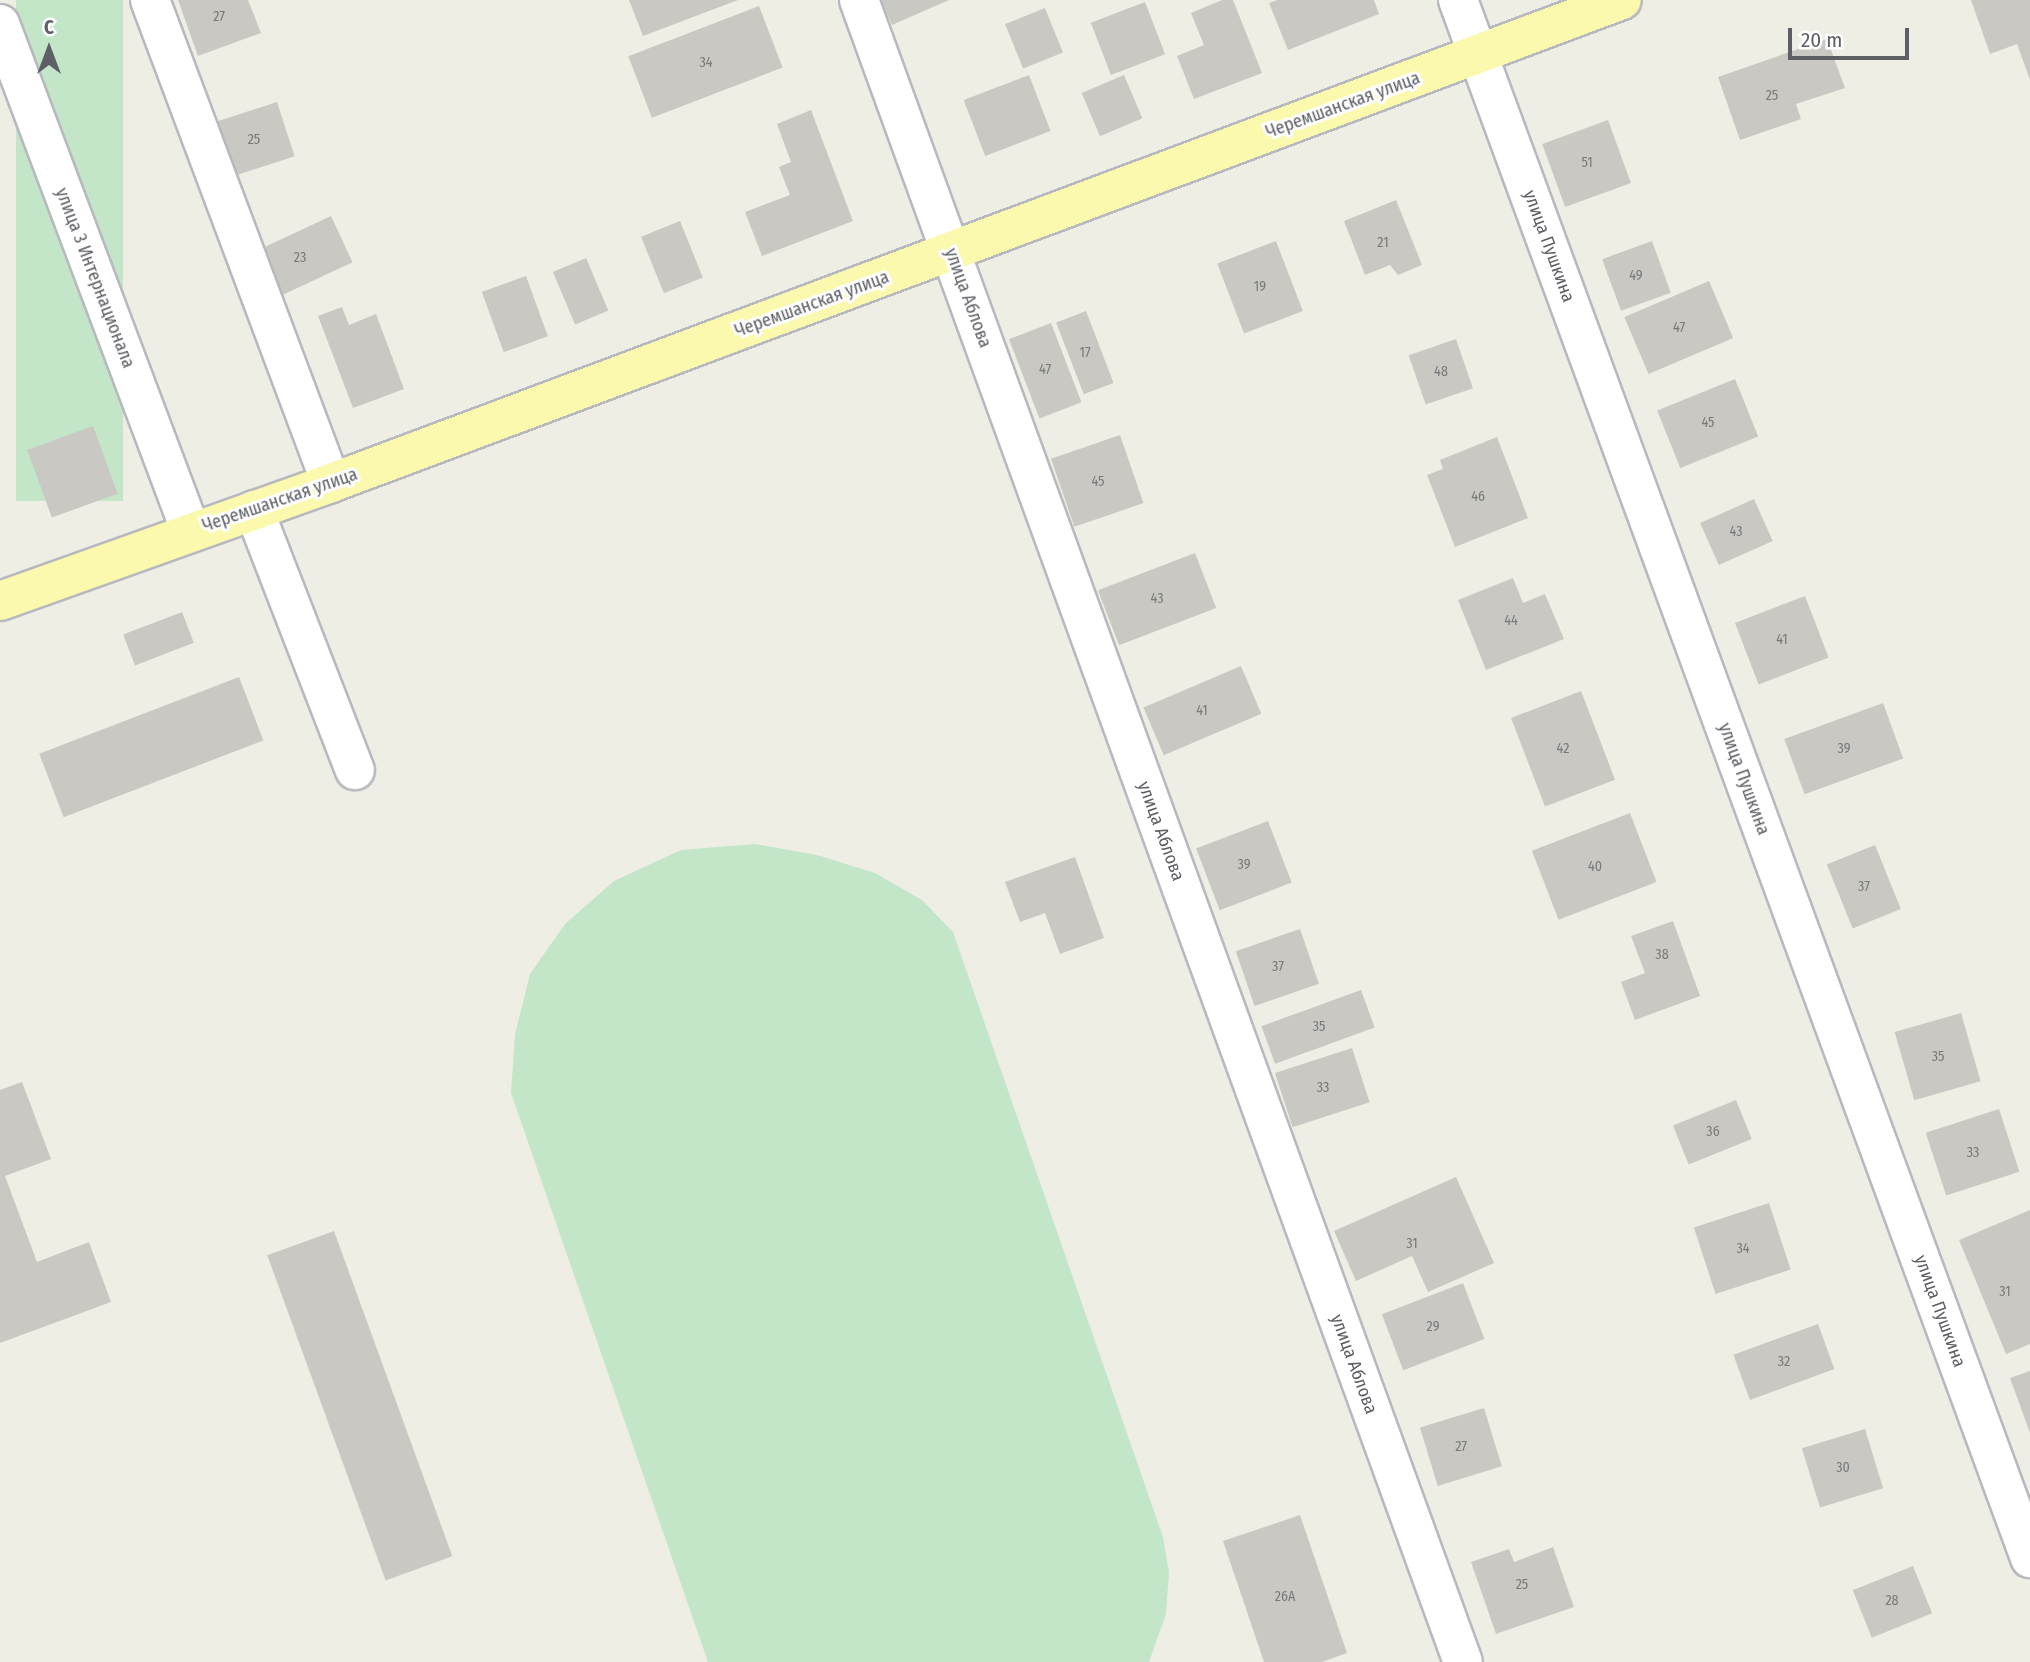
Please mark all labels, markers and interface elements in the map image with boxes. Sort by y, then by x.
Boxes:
house number: 27 [213,9,225,25]
north arrow [14,14,84,84]
scale bar [1792,14,1913,58]
text: С [44,16,54,39]
text: 20 m [1801,27,1842,53]
house number: 34 [699,55,713,71]
street label: Черемшанская улица [1263,67,1423,143]
house number: 25 [1766,88,1778,104]
house number: 25 [248,132,260,148]
house number: 51 [1581,155,1593,171]
street label: улица 3 Интернационала [51,185,139,371]
street label: улица Пушкина [1519,187,1579,305]
house number: 21 [1377,235,1389,251]
street label: улица Аблова [940,245,996,351]
house number: 23 [294,250,306,266]
street label: Черемшанская улица [732,266,892,342]
house number: 49 [1629,268,1643,284]
house number: 19 [1254,279,1266,295]
house number: 47 [1673,320,1685,336]
house number: 17 [1079,345,1091,361]
house number: 47 [1039,362,1051,378]
house number: 48 [1434,364,1448,380]
house number: 45 [1701,415,1715,431]
street label: Черемшанская улица [200,463,360,537]
house number: 45 [1091,474,1105,490]
house number: 46 [1471,489,1485,505]
house number: 43 [1730,524,1742,540]
house number: 43 [1151,591,1163,607]
house number: 44 [1504,613,1518,629]
house number: 41 [1776,632,1788,648]
house number: 41 [1196,703,1208,719]
street label: улица Пушкина [1714,720,1774,838]
house number: 42 [1557,741,1569,757]
house number: 39 [1838,741,1850,757]
street label: улица Аблова [1133,778,1189,884]
house number: 39 [1238,857,1250,873]
house number: 40 [1588,859,1602,875]
house number: 37 [1858,879,1870,895]
house number: 38 [1655,947,1669,963]
house number: 37 [1272,959,1284,975]
house number: 35 [1313,1019,1325,1035]
house number: 35 [1932,1049,1944,1065]
house number: 33 [1317,1080,1329,1096]
house number: 36 [1706,1124,1720,1140]
house number: 33 [1967,1145,1979,1161]
house number: 31 [1406,1236,1418,1252]
house number: 34 [1736,1241,1750,1257]
street label: улица Пушкина [1910,1252,1970,1370]
house number: 31 [1999,1284,2011,1300]
street label: улица Аблова [1326,1311,1382,1417]
house number: 29 [1427,1319,1439,1335]
house number: 32 [1778,1354,1790,1370]
house number: 27 [1455,1439,1467,1455]
house number: 30 [1836,1460,1850,1476]
house number: 25 [1516,1577,1528,1593]
house number: 26А [1275,1589,1295,1605]
house number: 28 [1885,1593,1899,1609]

